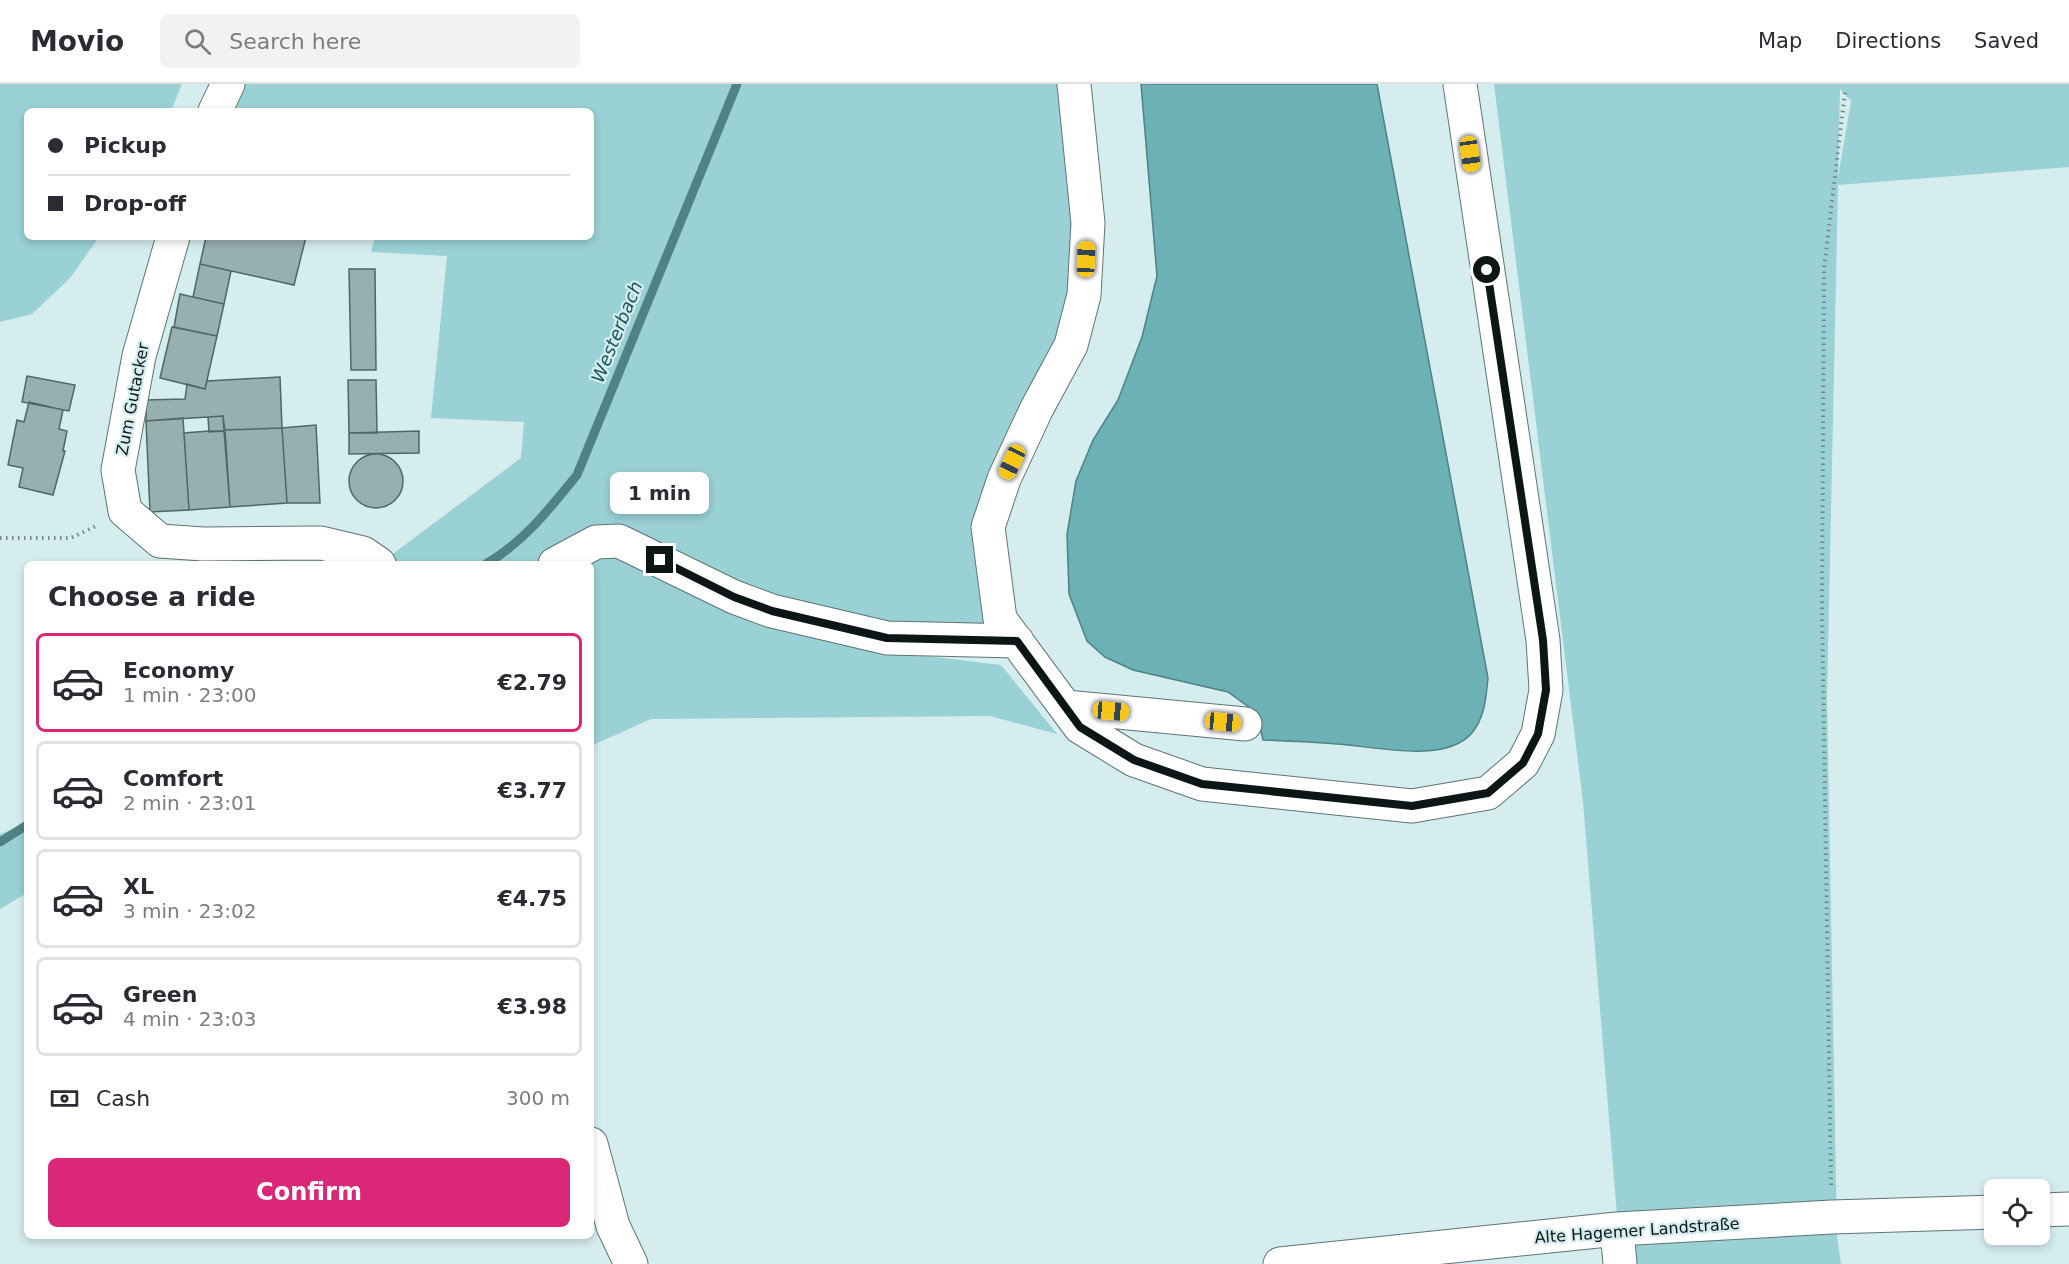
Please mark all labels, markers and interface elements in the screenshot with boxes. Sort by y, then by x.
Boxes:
search box [160,14,580,68]
text: Movio [30,25,124,58]
icon: search [181,25,214,58]
text: Search here [229,29,361,54]
text: Map [1758,29,1802,53]
text: Directions [1835,29,1941,53]
text: Saved [1974,29,2039,53]
text: Pickup [84,133,167,158]
car [1459,135,1481,173]
text: Drop-off [84,191,186,216]
car [1076,241,1096,277]
route start [1473,256,1500,283]
water label: Westerbach [587,278,646,386]
street label: Zum Gutacker [112,341,153,457]
car [996,442,1028,482]
callout: 1 min [610,473,710,515]
text: 1 min [628,481,691,505]
route end [646,546,673,573]
text: Choose a ride [48,581,256,612]
icon: car [51,656,105,710]
text: Economy [123,658,234,683]
text: €2.79 [497,670,567,695]
text: 1 min · 23:00 [123,683,257,707]
car [1092,700,1130,722]
car [1204,711,1242,733]
icon: car [51,764,105,818]
text: Comfort [123,766,223,791]
text: €3.77 [497,778,567,803]
text: 2 min · 23:01 [123,791,257,815]
icon: car [51,872,105,926]
text: XL [123,874,154,899]
text: €4.75 [497,886,567,911]
text: 3 min · 23:02 [123,899,257,923]
icon: car [51,980,105,1034]
text: Green [123,982,197,1007]
text: €3.98 [497,994,567,1019]
text: 4 min · 23:03 [123,1007,257,1031]
icon: cash [48,1082,81,1115]
text: Cash [96,1086,150,1111]
text: 300 m [506,1086,570,1110]
button: Confirm [48,1158,570,1227]
map controls [1984,1179,2050,1245]
button: locate [1984,1179,2050,1245]
street label: Alte Hagemer Landstraße [1534,1214,1740,1247]

